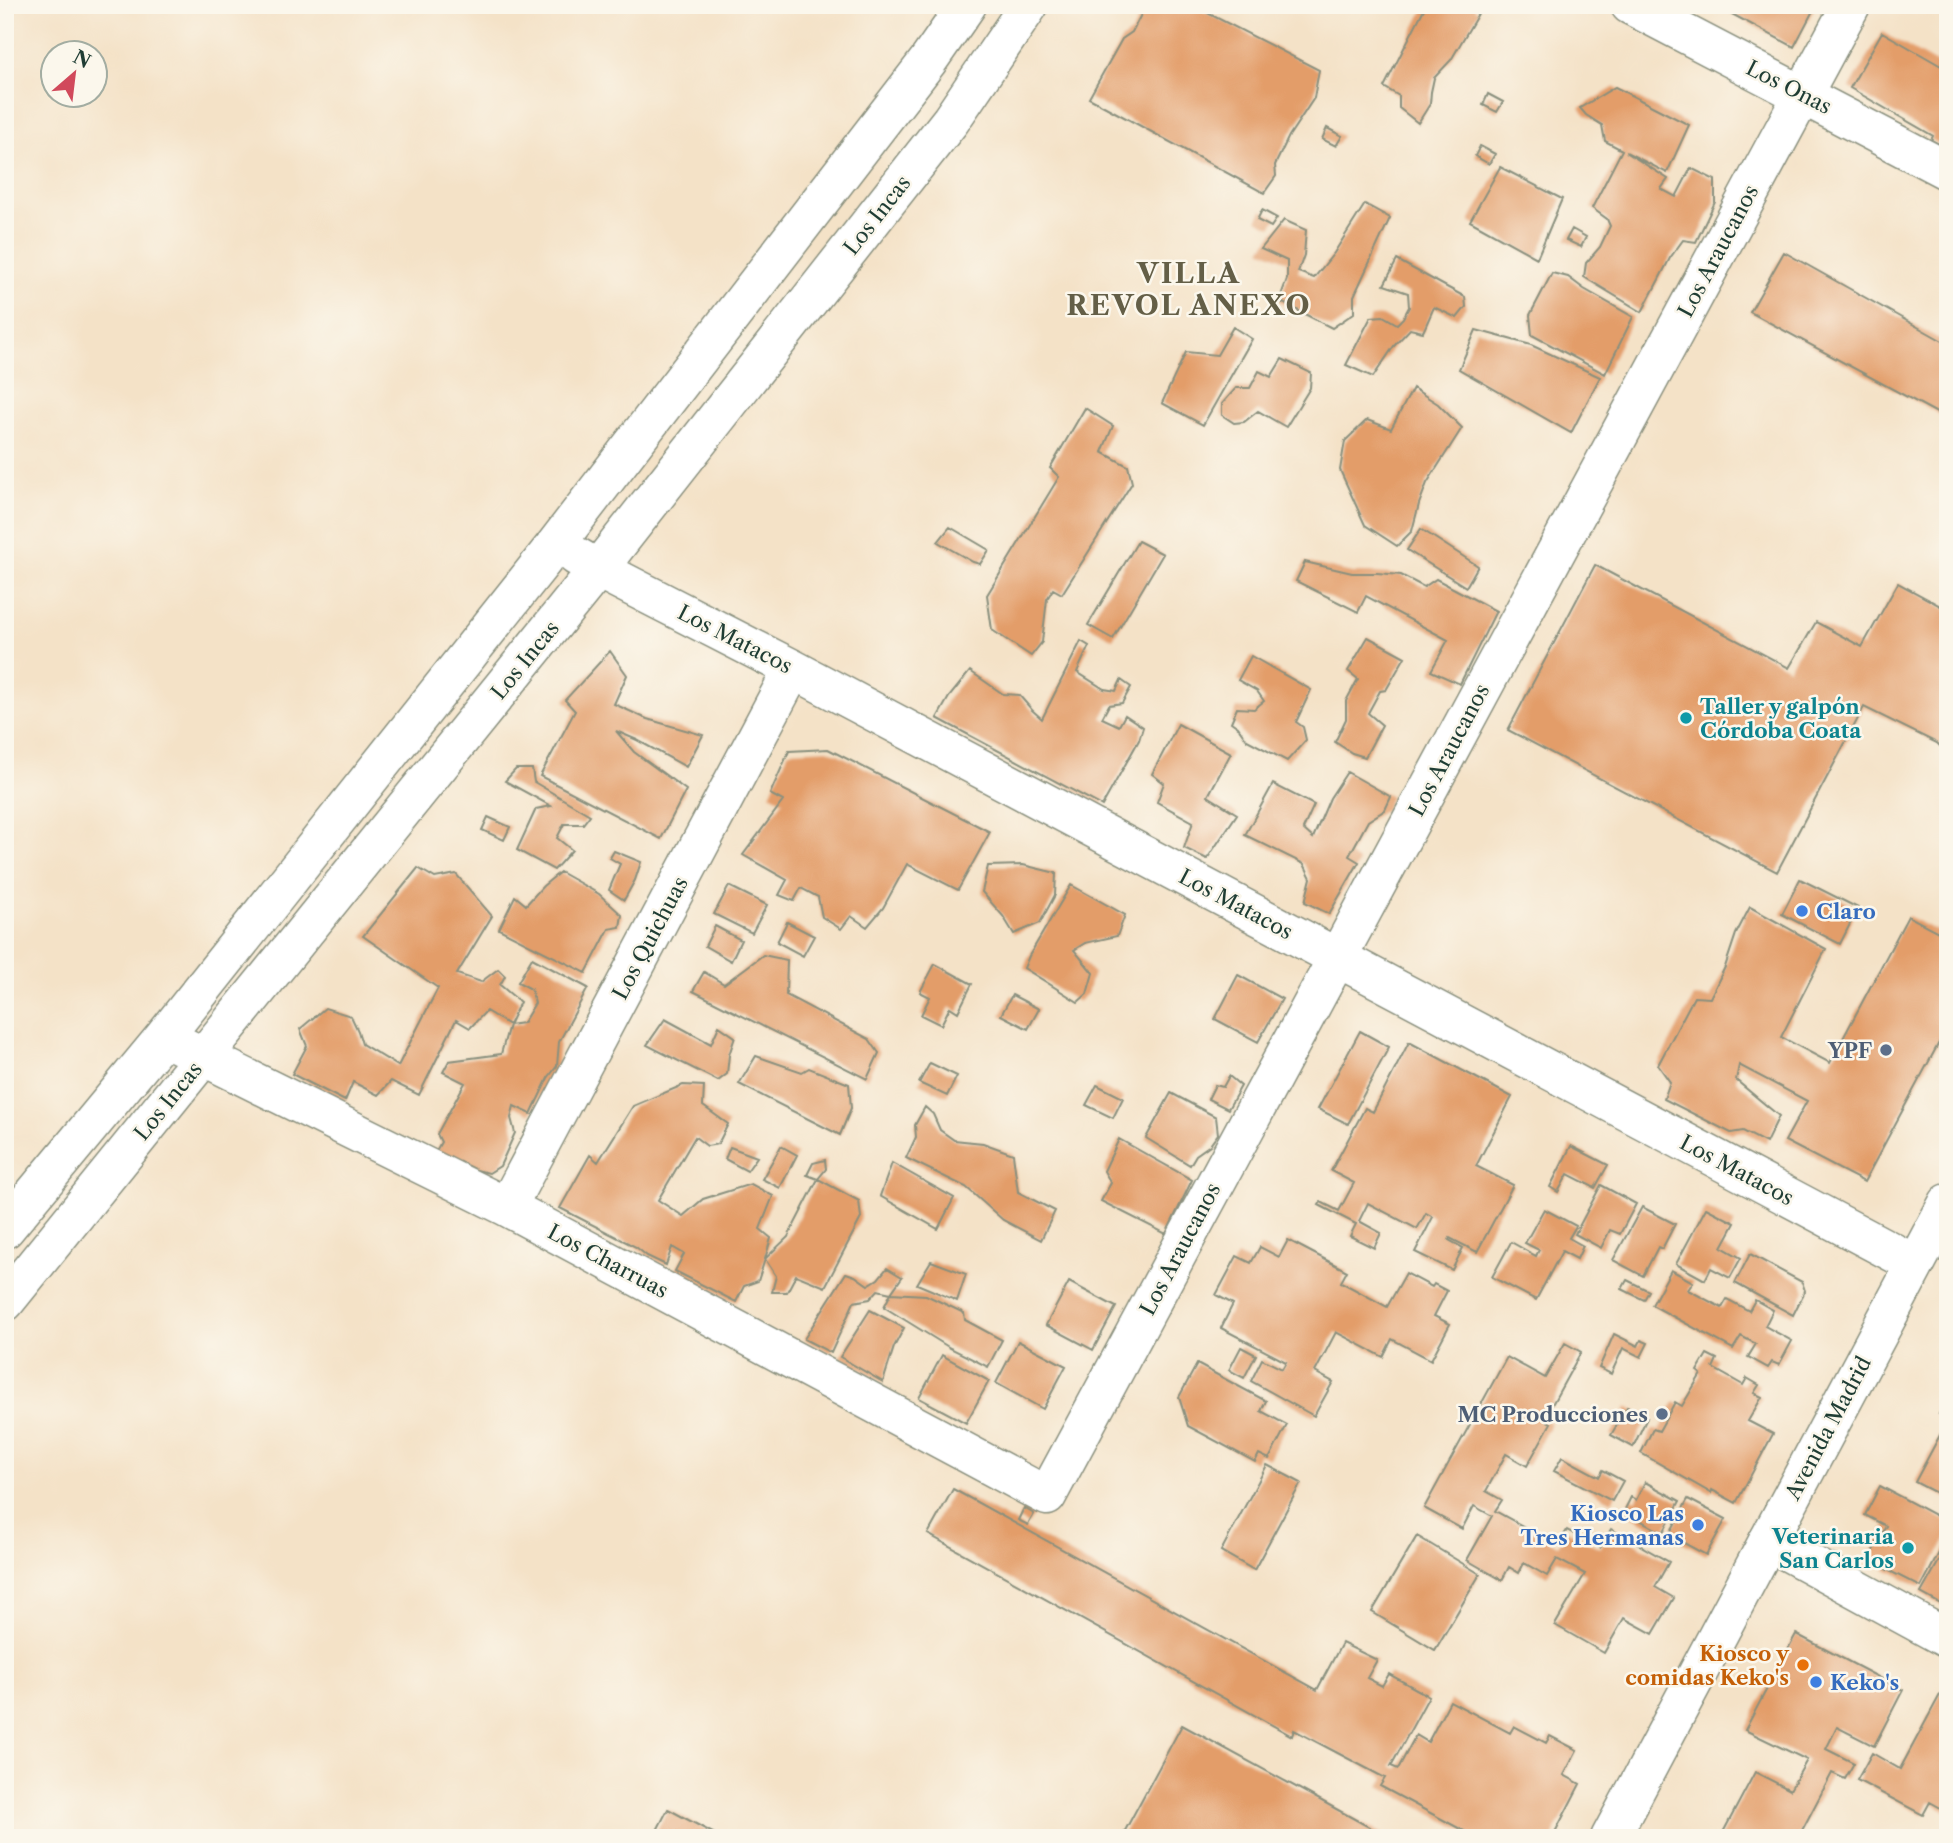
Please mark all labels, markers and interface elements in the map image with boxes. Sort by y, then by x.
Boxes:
north arrow [38,38,108,108]
text: N [69,45,94,73]
street label: Los Onas [1742,55,1836,119]
street label: Los Incas [838,170,916,260]
street label: Los Araucanos [1673,181,1763,321]
district label: VILLA REVOL ANEXO [1066,256,1312,322]
street label: Los Matacos [674,599,796,679]
street label: Los Incas [486,616,564,704]
street label: Los Araucanos [1404,680,1494,820]
place label: Taller y galpón Córdoba Coata [1700,694,1862,743]
marker: Taller y galpón Córdoba Coata [1678,710,1694,726]
street label: Los Matacos [1175,864,1297,944]
street label: Los Quichuas [607,872,693,1004]
place label: Claro [1816,899,1876,924]
marker: Claro [1794,903,1810,919]
place label: YPF [1827,1038,1872,1063]
marker: YPF [1878,1042,1894,1058]
street label: Los Incas [129,1057,207,1145]
street label: Los Matacos [1676,1130,1798,1210]
street label: Los Araucanos [1135,1179,1225,1319]
street label: Los Charruas [544,1219,672,1303]
street label: Avenida Madrid [1779,1352,1876,1505]
place label: MC Producciones [1457,1402,1648,1427]
marker: MC Producciones [1654,1406,1670,1422]
place label: Kiosco Las Tres Hermanas [1520,1501,1684,1550]
marker: Kiosco Las Tres Hermanas [1690,1517,1706,1533]
place label: Veterinaria San Carlos [1771,1524,1895,1573]
marker: Veterinaria San Carlos [1900,1540,1916,1556]
place label: Kiosco y comidas Keko's [1625,1641,1790,1690]
marker: Kiosco y comidas Keko's [1795,1657,1811,1673]
place label: Keko's [1830,1670,1899,1695]
marker: Keko's [1808,1674,1824,1690]

